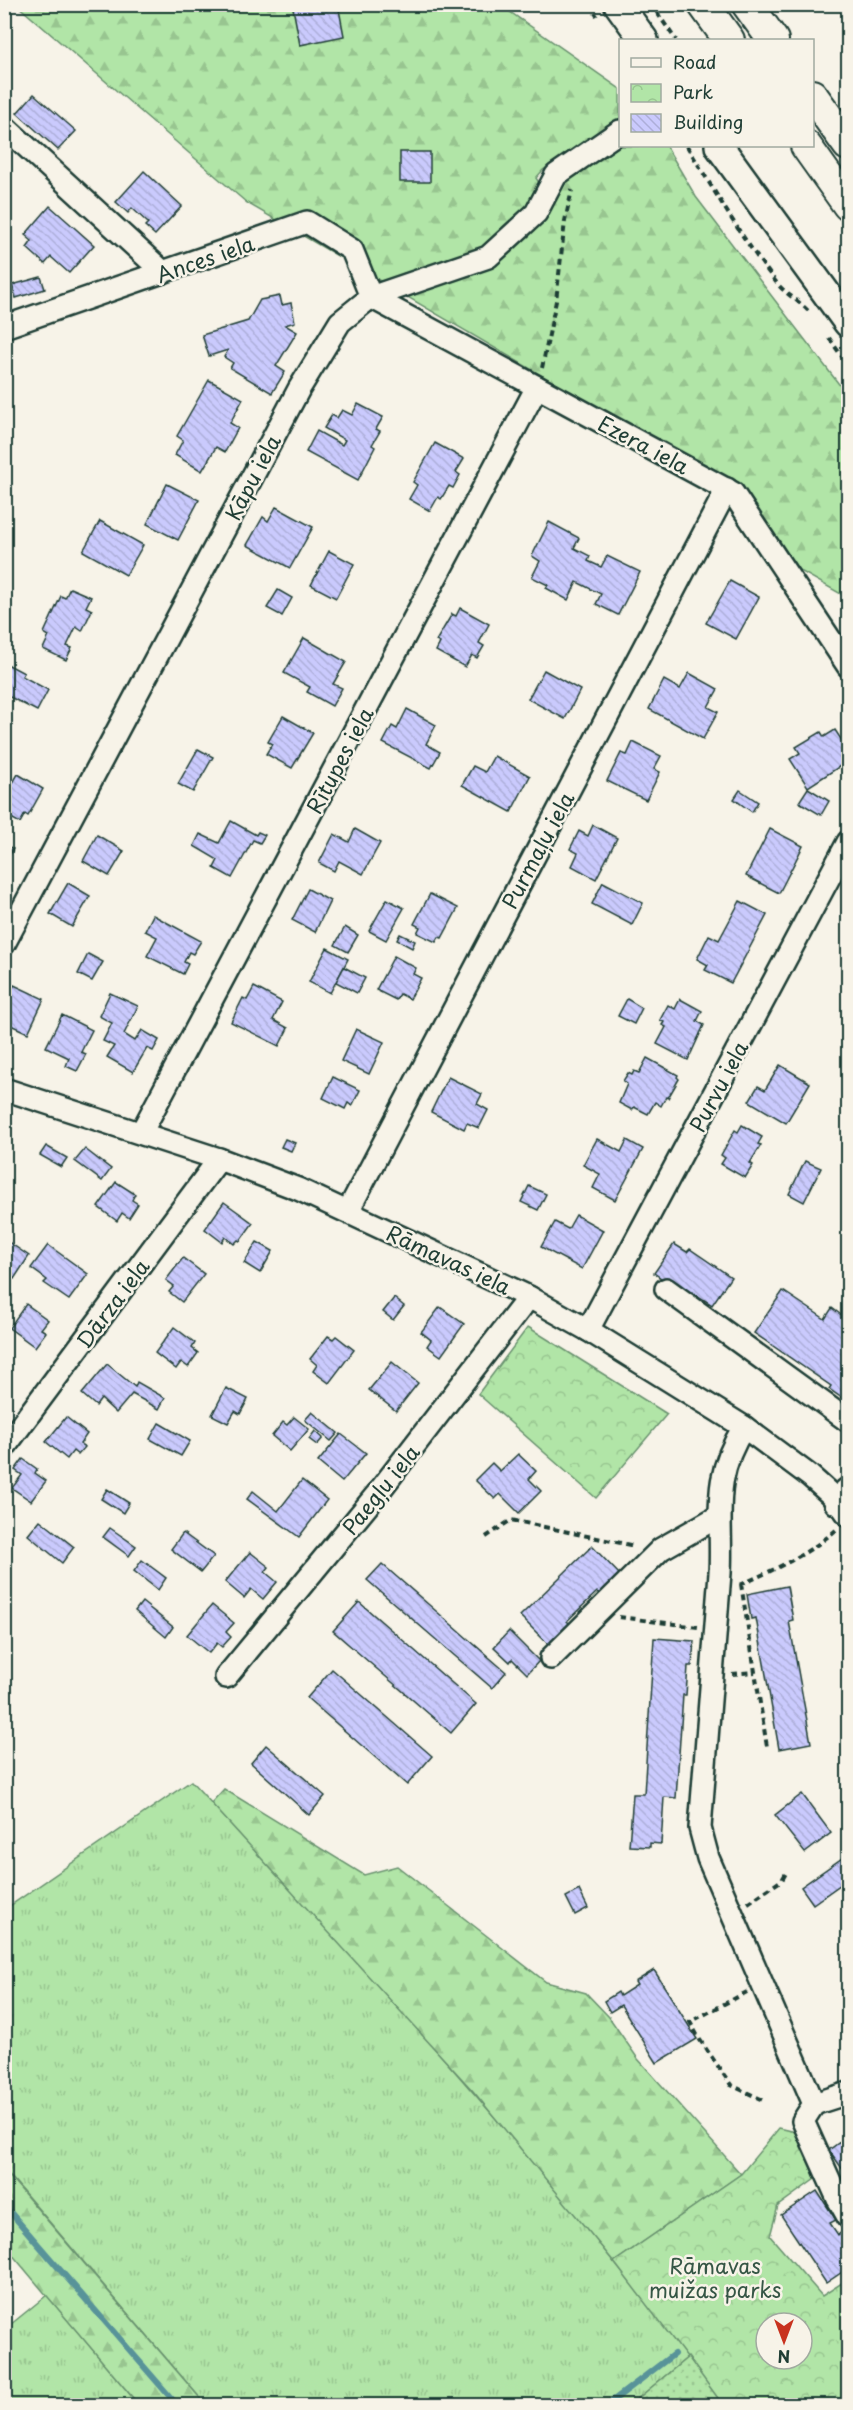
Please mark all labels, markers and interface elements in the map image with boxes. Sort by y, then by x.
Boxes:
legend [619,39,814,147]
text: Road [673,48,717,75]
text: Park [673,78,713,105]
text: Building [673,108,743,135]
street label: Ances iela [151,226,259,290]
street label: Ezera iela [593,407,696,482]
street label: Kāpu iela [216,429,288,525]
street label: Rītupes iela [298,701,380,819]
street label: Purmaļu iela [493,786,581,914]
street label: Purvu iela [681,1035,755,1137]
street label: Rāmavas iela [381,1216,517,1302]
street label: Dārza iela [68,1252,156,1354]
street label: Paegļu iela [334,1437,426,1541]
park label: Rāmavas muižas parks [649,2249,781,2305]
north arrow [754,2311,814,2371]
text: N [778,2345,790,2369]

